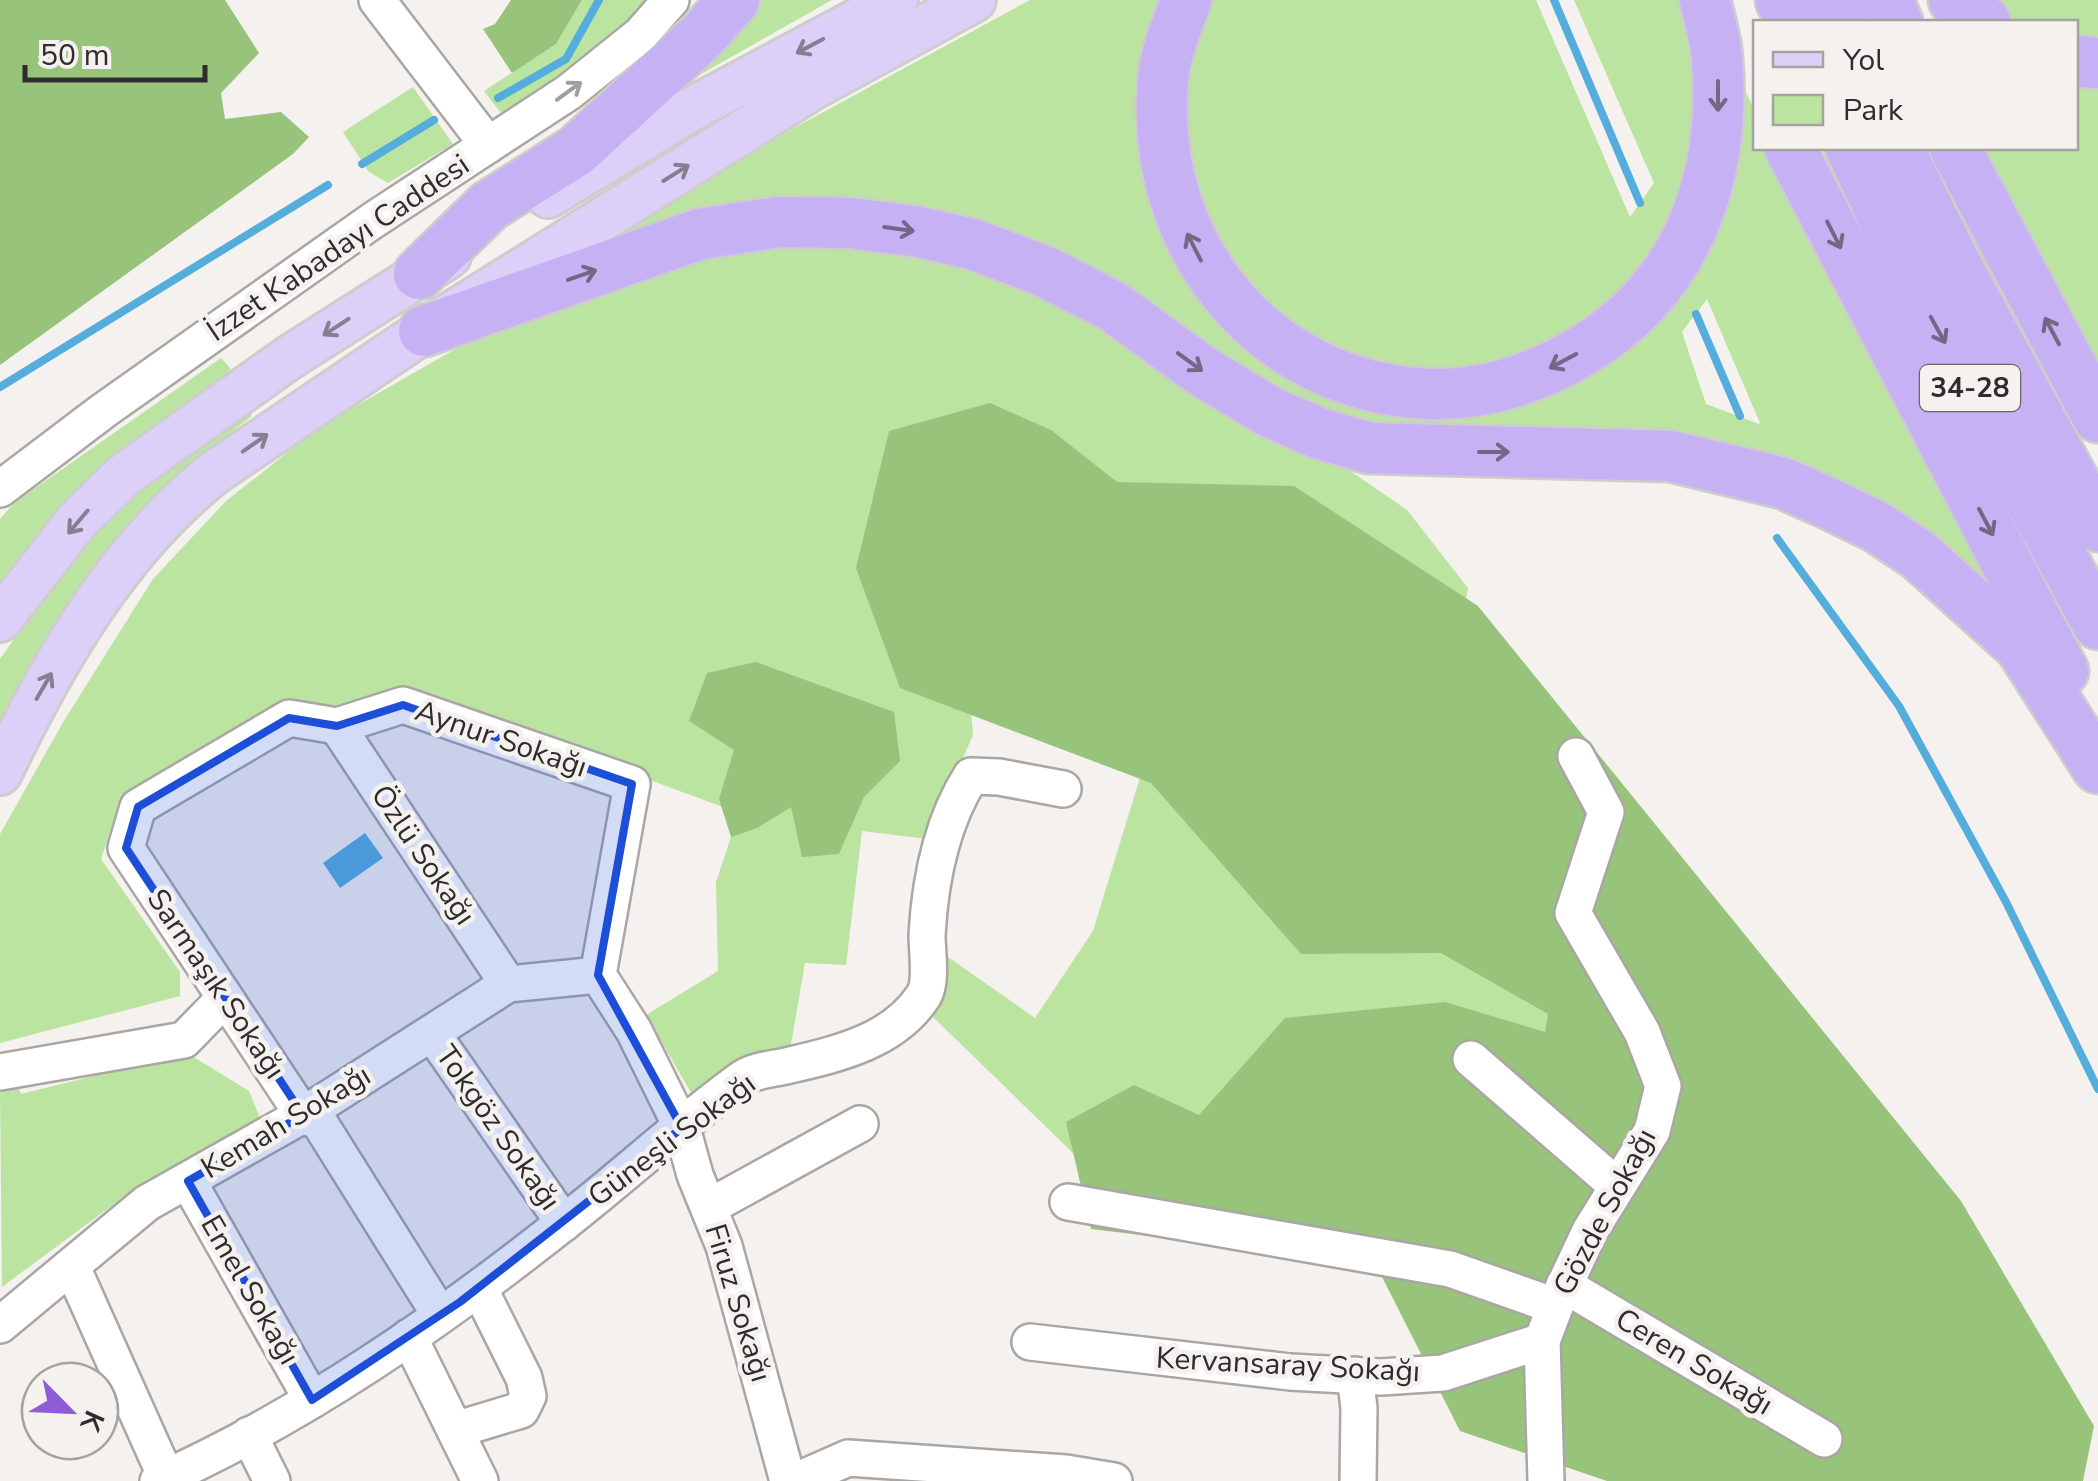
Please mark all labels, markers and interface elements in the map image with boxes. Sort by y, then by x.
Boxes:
scale bar [25,20,205,82]
legend [1753,20,2078,150]
text: 50 m [40,35,109,76]
one-way arrow [795,37,825,56]
text: Yol [1842,40,1884,81]
one-way arrow [1708,80,1728,112]
one-way arrow [555,81,582,102]
text: Park [1843,90,1904,131]
street label: İzzet Kabadayı Caddesi [199,145,477,351]
one-way arrow [661,163,690,184]
one-way arrow [1825,219,1844,249]
one-way arrow [882,220,914,239]
one-way arrow [1183,233,1202,263]
one-way arrow [565,265,596,283]
one-way arrow [1929,315,1949,344]
one-way arrow [2042,316,2062,346]
one-way arrow [323,317,351,337]
one-way arrow [1176,352,1204,373]
one-way arrow [1549,352,1579,371]
road number: 34-28 [1920,365,2020,411]
one-way arrow [241,433,268,454]
one-way arrow [1478,443,1510,462]
one-way arrow [1977,506,1996,536]
one-way arrow [67,508,89,534]
one-way arrow [34,672,54,701]
street label: Aynur Sokağı [410,690,592,788]
street label: Özlü Sokağı [361,777,485,933]
street label: Sarmaşık Sokağı [137,881,295,1087]
street label: Tokgöz Sokağı [426,1037,570,1219]
street label: Kemah Sokağı [194,1055,378,1189]
street label: Güneşli Sokağı [580,1063,764,1217]
street label: Gözde Sokağı [1544,1121,1666,1303]
street label: Emel Sokağı [191,1208,309,1372]
street label: Firuz Sokağı [695,1219,781,1387]
street label: Ceren Sokağı [1608,1299,1780,1425]
street label: Kervansaray Sokağı [1155,1338,1421,1392]
north arrow [20,1361,120,1461]
text: K [70,1405,113,1438]

